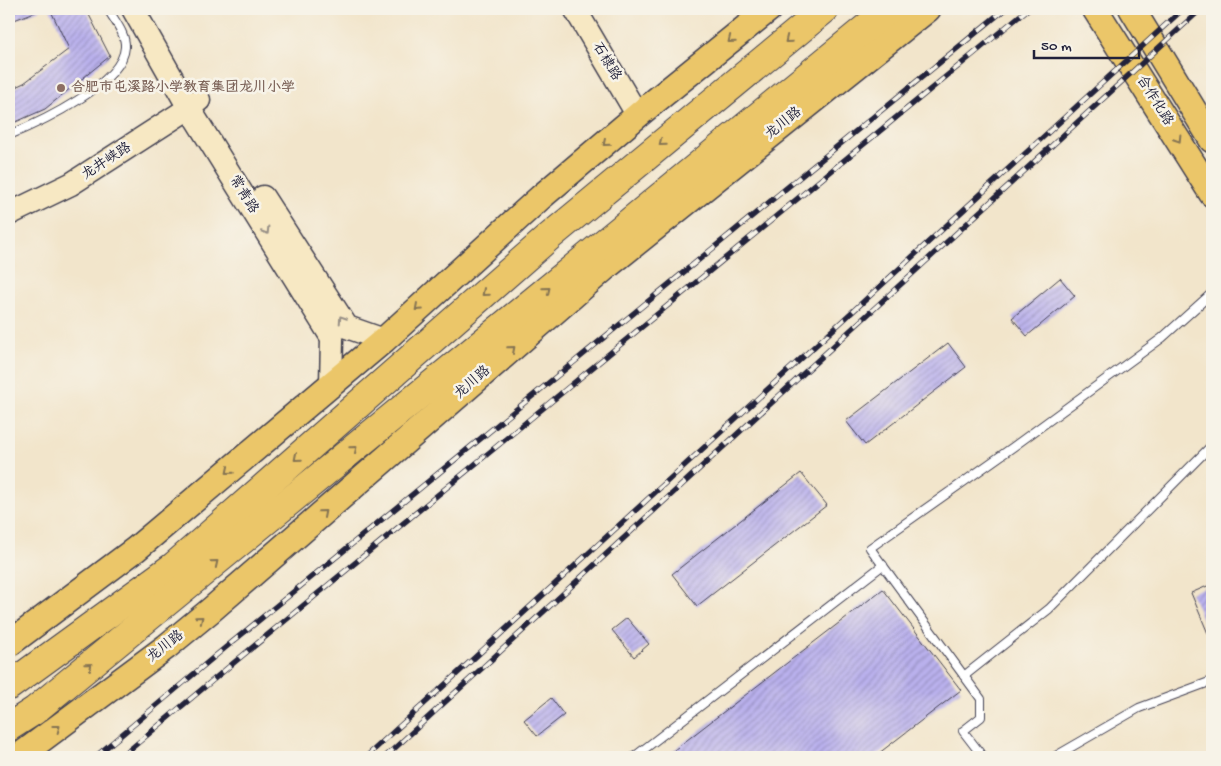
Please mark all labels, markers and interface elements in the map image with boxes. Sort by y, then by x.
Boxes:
scale bar [1034,28,1138,60]
one-way arrow [728,34,737,42]
one-way arrow [784,34,793,43]
text: 50 m [1041,38,1072,56]
street label: 石棣路 [588,39,625,84]
street label: 合作化路 [1132,72,1177,129]
place label: 合肥市屯溪路小学教育集团龙川小学 [71,79,295,97]
marker: 合肥市屯溪路小学教育集团龙川小学 [55,82,67,94]
street label: 龙川路 [762,103,806,144]
one-way arrow [1171,133,1181,142]
one-way arrow [602,137,611,146]
one-way arrow [659,137,668,146]
street label: 龙井峡路 [78,139,135,184]
street label: 常青路 [225,172,262,217]
one-way arrow [259,226,269,235]
one-way arrow [481,287,490,296]
one-way arrow [542,287,551,296]
one-way arrow [415,303,424,312]
one-way arrow [338,315,348,324]
one-way arrow [506,347,515,355]
street label: 龙川路 [451,362,494,403]
one-way arrow [348,446,357,454]
one-way arrow [293,452,302,461]
one-way arrow [225,466,234,475]
one-way arrow [318,510,327,519]
one-way arrow [209,559,218,568]
one-way arrow [194,617,203,625]
street label: 龙川路 [144,627,188,667]
one-way arrow [83,663,92,671]
one-way arrow [51,725,61,734]

